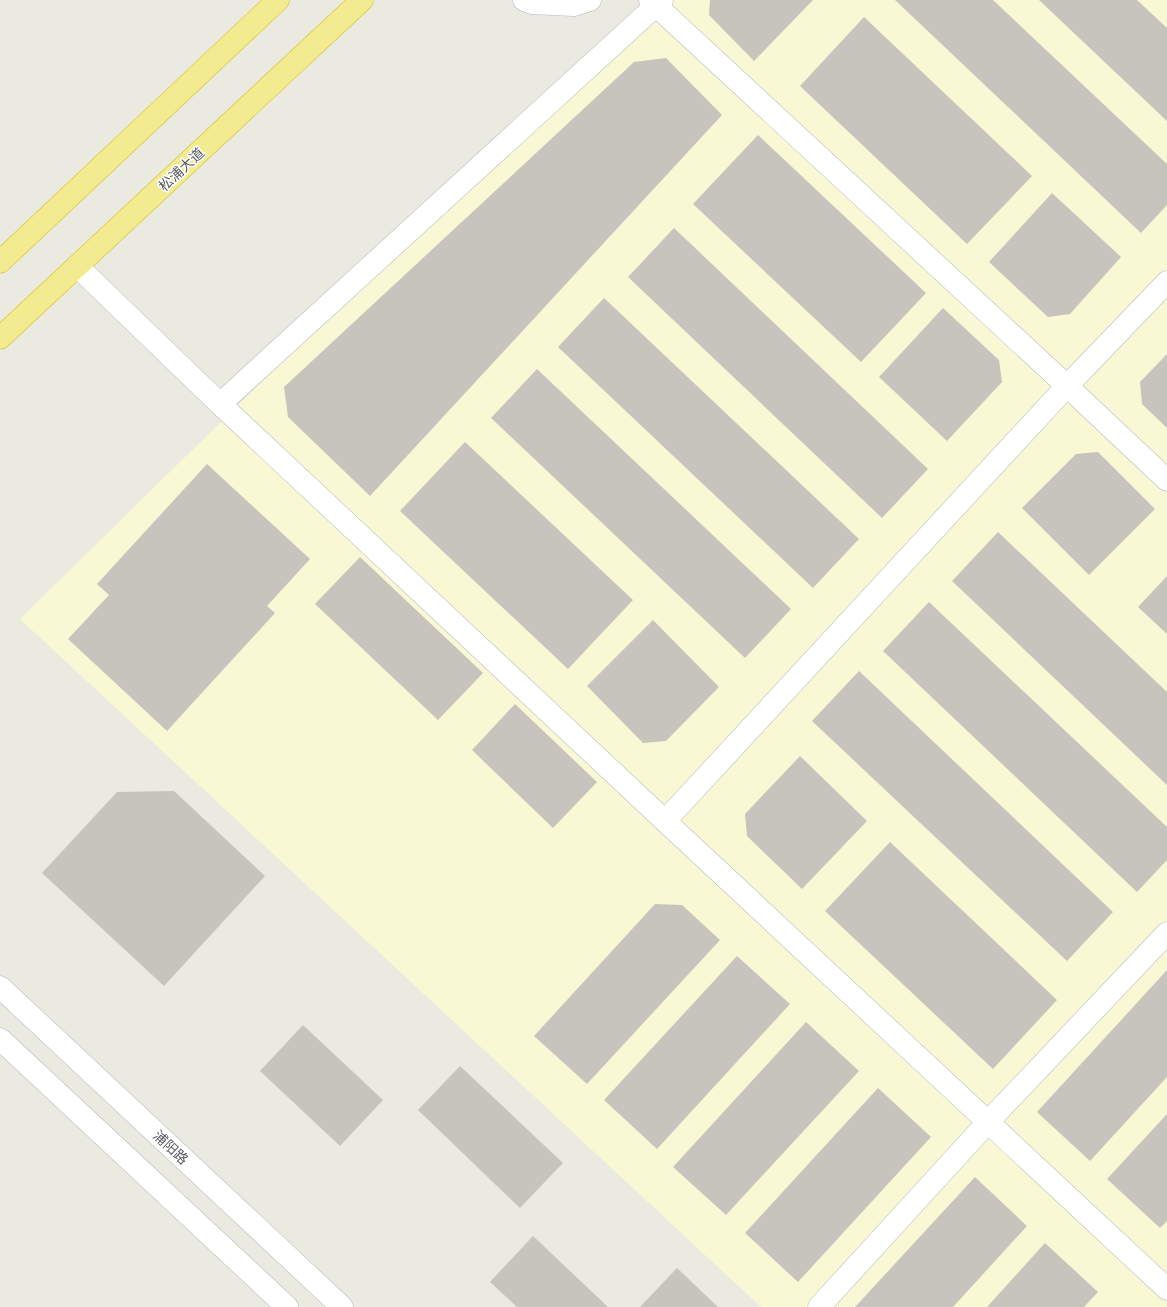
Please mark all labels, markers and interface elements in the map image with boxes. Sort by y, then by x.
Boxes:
street label: 松浦大道 [155,144,207,194]
street label: 浦阳路 [150,1126,192,1168]

